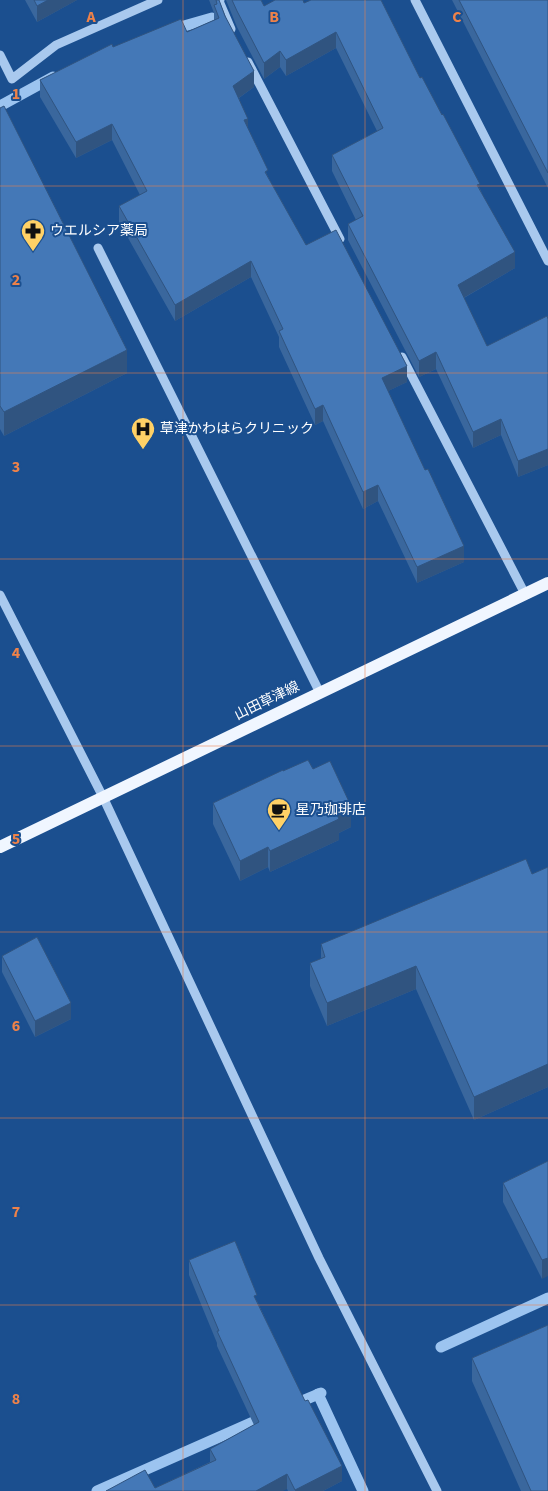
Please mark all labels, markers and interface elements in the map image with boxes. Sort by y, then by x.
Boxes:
text: A [85,6,96,28]
text: B [269,6,279,28]
text: C [452,6,462,28]
text: 1 [12,83,20,105]
pharmacy icon: ウエルシア薬局 [20,218,46,252]
place label: ウエルシア薬局 [50,221,148,241]
text: 2 [12,269,20,291]
hospital icon: 草津かわはらクリニック [130,416,156,450]
place label: 草津かわはらクリニック [160,419,314,439]
text: 3 [12,456,20,478]
text: 4 [12,642,21,664]
street label: 山田草津線 [231,677,303,725]
cafe icon: 星乃珈琲店 [266,797,292,831]
place label: 星乃珈琲店 [296,800,366,820]
text: 5 [12,828,20,850]
text: 6 [12,1015,20,1037]
text: 7 [12,1201,20,1223]
text: 8 [12,1388,20,1410]

